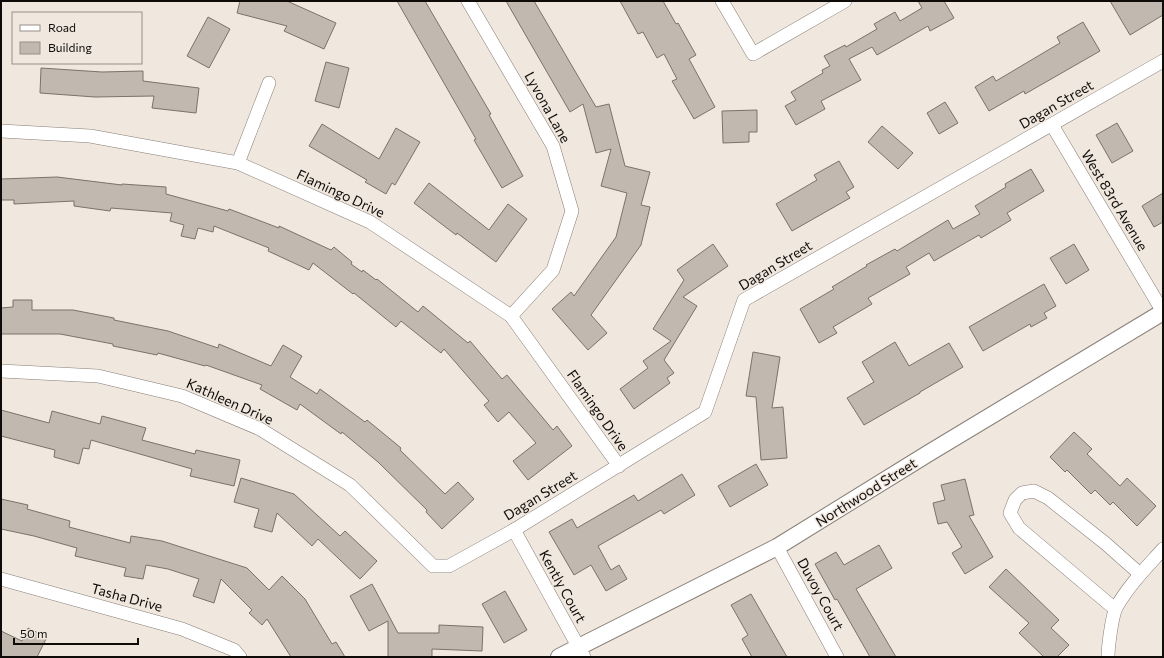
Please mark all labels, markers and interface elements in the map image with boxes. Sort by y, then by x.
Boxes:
legend [12,12,142,64]
text: Road [48,20,76,34]
text: Building [48,40,92,54]
street label: Lyvona Lane [521,68,575,146]
street label: Dagan Street [1016,76,1096,132]
street label: West 83rd Avenue [1078,146,1152,254]
street label: Flamingo Drive [294,165,388,221]
street label: Dagan Street [735,236,815,294]
street label: Flamingo Drive [564,366,632,454]
street label: Kathleen Drive [184,374,276,428]
street label: Northwood Street [812,454,920,530]
street label: Dagan Street [500,466,580,524]
street label: Kently Court [536,547,590,626]
street label: Duvoy Court [794,555,848,633]
street label: Tasha Drive [89,579,165,615]
scale bar [14,620,138,646]
text: 50 m [20,626,48,640]

